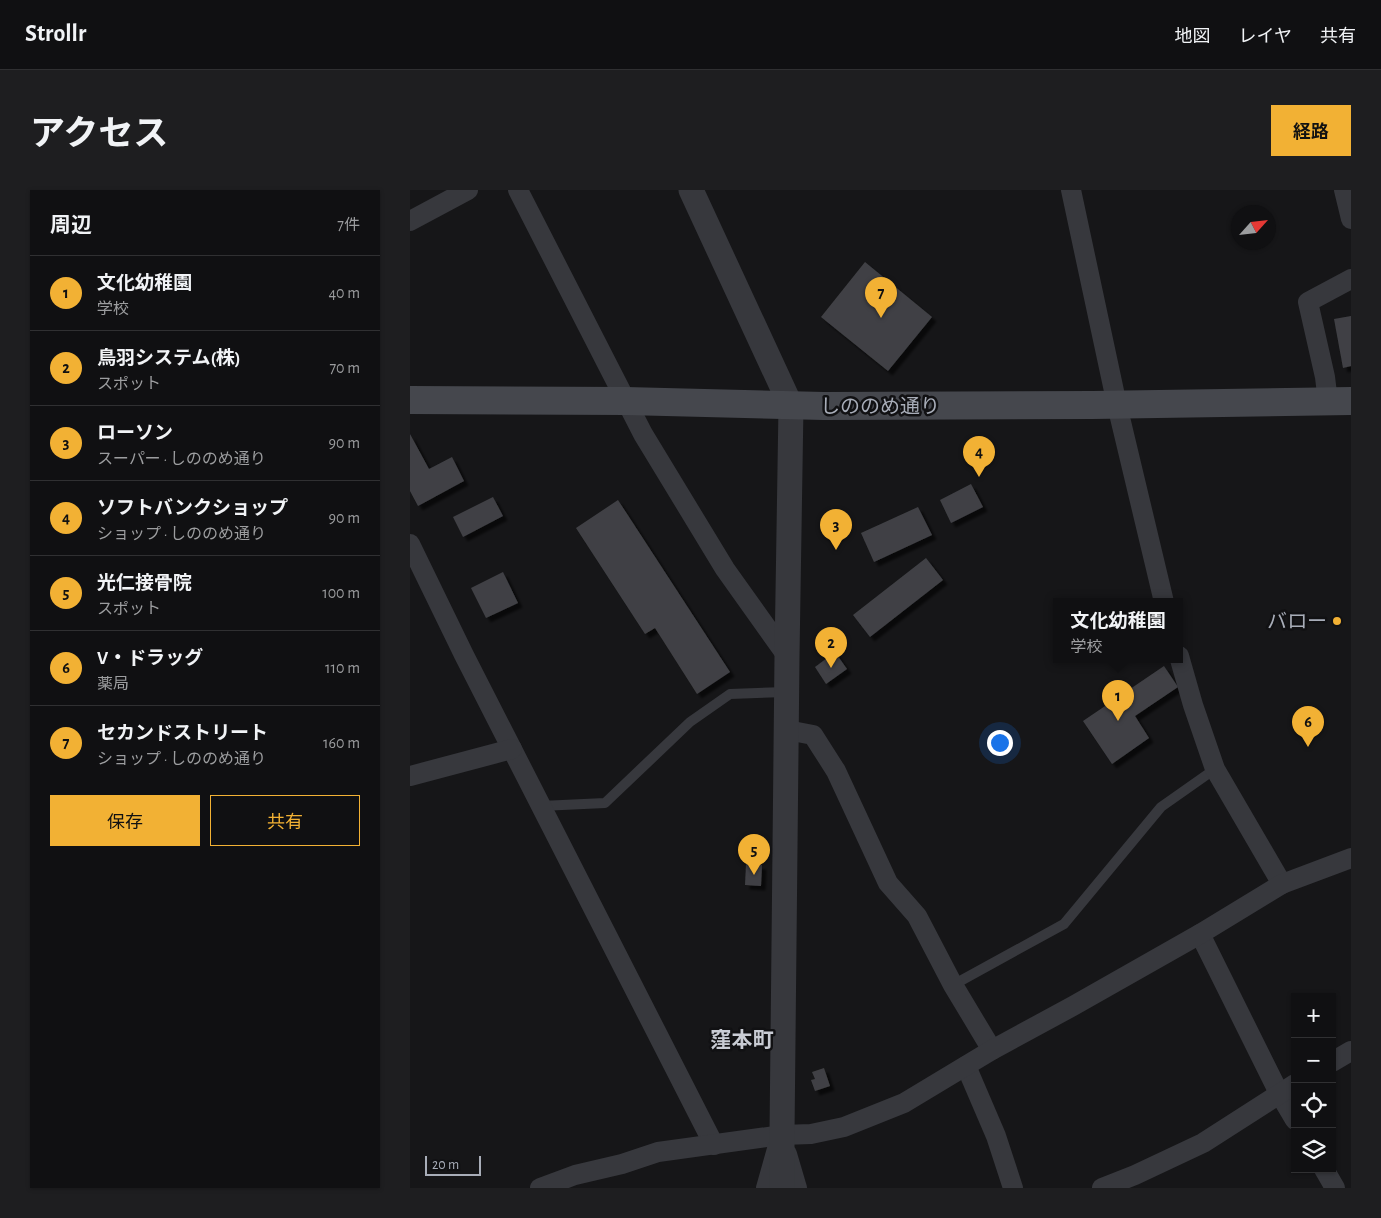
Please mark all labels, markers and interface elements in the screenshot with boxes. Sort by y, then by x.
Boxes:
text: Strollr [25,22,86,46]
text: 地図 [1175,28,1211,46]
text: レイヤ [1239,28,1292,46]
text: 共有 [1320,28,1356,46]
button: 経路 [1271,105,1351,156]
text: アクセス [30,117,168,152]
north arrow [1231,205,1276,250]
text: 周辺 [50,215,92,236]
text: 7件 [337,217,360,233]
text: 文化幼稚園 [97,274,192,293]
pin: 7 [865,277,897,318]
text: 1 [63,285,69,301]
text: 40 m [328,285,360,301]
text: 学校 [97,301,129,317]
text: 鳥羽システム(株) [97,349,241,368]
text: 2 [62,360,70,376]
text: 70 m [329,360,360,376]
text: スポット [97,376,161,392]
street label: しののめ通り [820,396,940,417]
text: ローソン [97,424,173,443]
text: 3 [63,435,69,451]
text: 90 m [329,435,360,451]
pin: 4 [963,436,995,477]
text: スーパー · しののめ通り [97,451,266,467]
text: ソフトバンクショップ [97,499,288,518]
pin: 3 [820,509,852,550]
text: 4 [62,510,70,526]
text: 90 m [329,510,360,526]
text: ショップ · しののめ通り [97,526,266,542]
text: 光仁接骨院 [97,574,192,593]
text: 5 [63,585,69,601]
text: 100 m [322,585,360,601]
popup [1053,598,1183,663]
text: スポット [97,601,161,617]
place label: バロー [1267,611,1327,632]
text: 文化幼稚園 [1070,612,1166,631]
marker: バロー [1331,615,1343,627]
pin: 2 [815,627,847,668]
text: 学校 [1070,639,1103,655]
text: V・ドラッグ [97,649,203,668]
text: 6 [62,660,70,676]
text: 110 m [325,660,360,676]
text: 薬局 [97,676,129,692]
pin: 1 [1102,680,1134,721]
pin: 6 [1292,706,1324,747]
text: セカンドストリート [97,724,268,743]
your location [987,730,1013,756]
text: 7 [63,735,69,751]
text: 160 m [323,735,360,751]
text: ショップ · しののめ通り [97,751,266,767]
button: 保存 [50,795,200,846]
button: 共有 [210,795,360,846]
pin: 5 [738,834,770,875]
map controls [1291,993,1336,1173]
button: + [1291,993,1336,1038]
district label: 窪本町 [711,1029,774,1051]
button: − [1291,1038,1336,1083]
button: locate [1291,1083,1336,1128]
button: layers [1291,1128,1336,1173]
scale bar [425,1153,481,1176]
text: 20 m [432,1158,459,1172]

